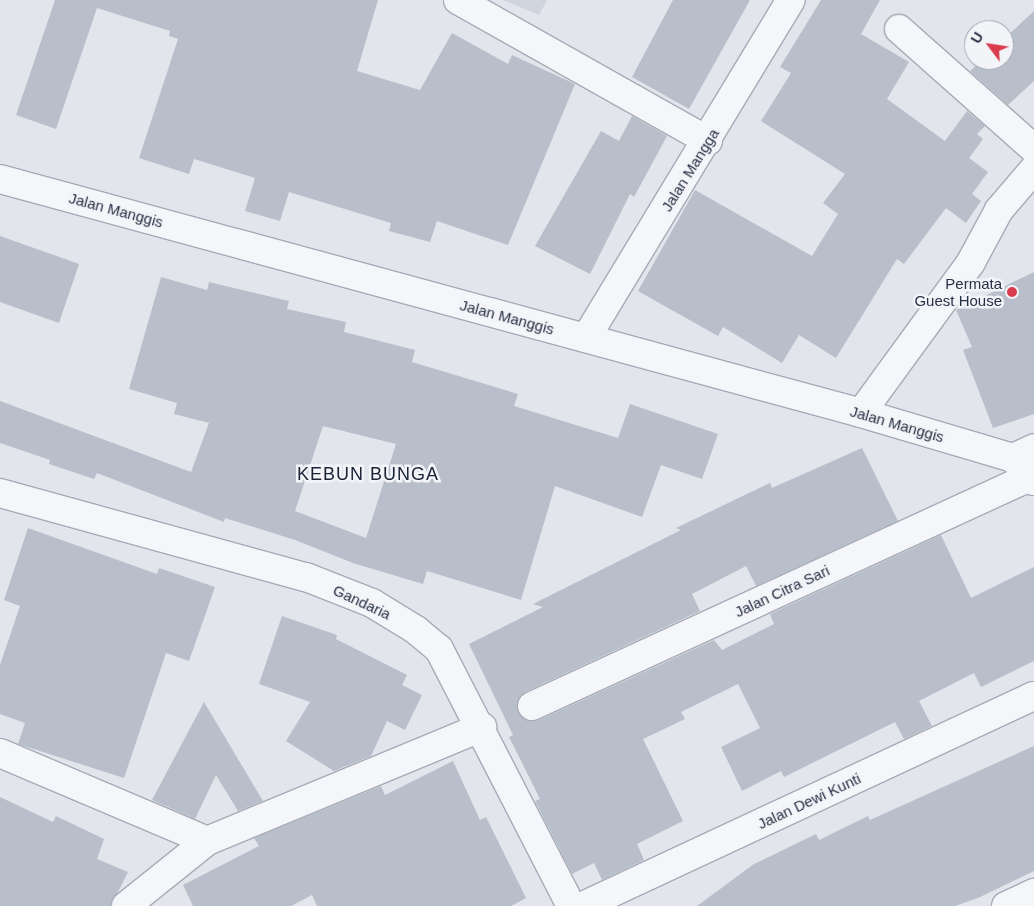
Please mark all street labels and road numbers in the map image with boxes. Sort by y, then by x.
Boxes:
street label: Jalan Mangga [657,125,723,215]
street label: Jalan Manggis [67,189,165,231]
street label: Jalan Manggis [458,296,556,338]
street label: Jalan Manggis [848,402,946,446]
street label: Jalan Citra Sari [732,561,832,621]
street label: Gandaria [330,581,394,623]
street label: Jalan Dewi Kunti [755,769,863,833]

